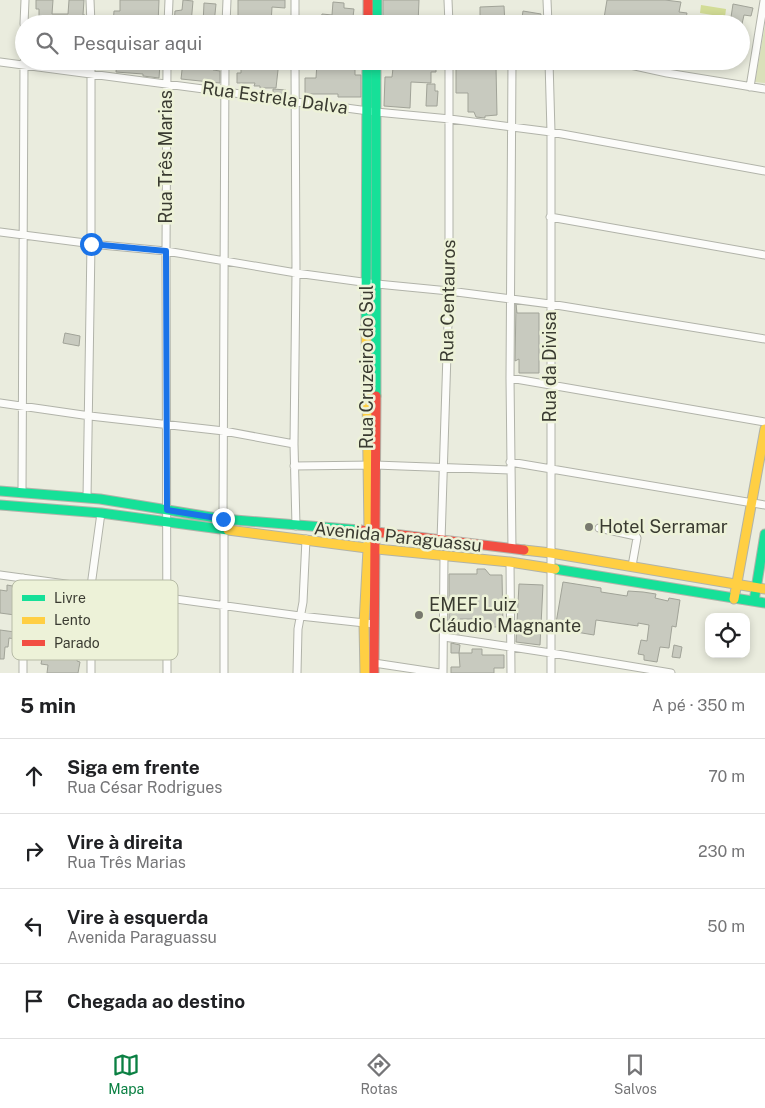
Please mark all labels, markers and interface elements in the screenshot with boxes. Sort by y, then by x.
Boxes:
search box [15,15,750,70]
icon: search [33,29,61,57]
text: Pesquisar aqui [73,32,202,54]
street label: Rua Estrela Dalva [201,77,349,118]
street label: Rua Três Marias [155,90,176,224]
route start [80,233,103,256]
street label: Rua Centauros [436,239,459,363]
street label: Rua Cruzeiro do Sul [356,285,377,449]
street label: Rua da Divisa [539,311,560,423]
route end [212,508,235,531]
place label: Hotel Serramar [599,516,728,537]
street label: Avenida Paraguassu [313,517,483,556]
marker: Hotel Serramar [583,521,595,533]
legend [12,580,178,660]
text: Livre [54,590,86,606]
place label: EMEF Luiz Cláudio Magnante [429,594,581,636]
marker: EMEF Luiz Cláudio Magnante [413,609,425,621]
text: Lento [54,612,91,628]
map controls [705,613,750,658]
button: locate [705,613,750,658]
text: Parado [54,635,100,651]
text: 5 min [20,693,76,718]
text: A pé · 350 m [652,696,745,715]
text: Siga em frente [67,756,200,778]
icon: ahead [20,762,48,790]
text: 70 m [708,767,745,786]
text: Rua César Rodrigues [67,778,222,797]
text: Vire à direita [67,831,183,853]
icon: right [20,837,48,865]
text: 230 m [698,842,745,861]
text: Rua Três Marias [67,853,186,872]
text: Vire à esquerda [67,906,208,928]
icon: left [20,912,48,940]
text: 50 m [707,917,745,936]
text: Avenida Paraguassu [67,928,217,947]
icon: arrive [20,987,48,1015]
text: Chegada ao destino [67,990,245,1012]
tab: Mapa [108,1051,144,1097]
tab: Rotas [361,1051,398,1097]
tab: Salvos [614,1051,657,1097]

